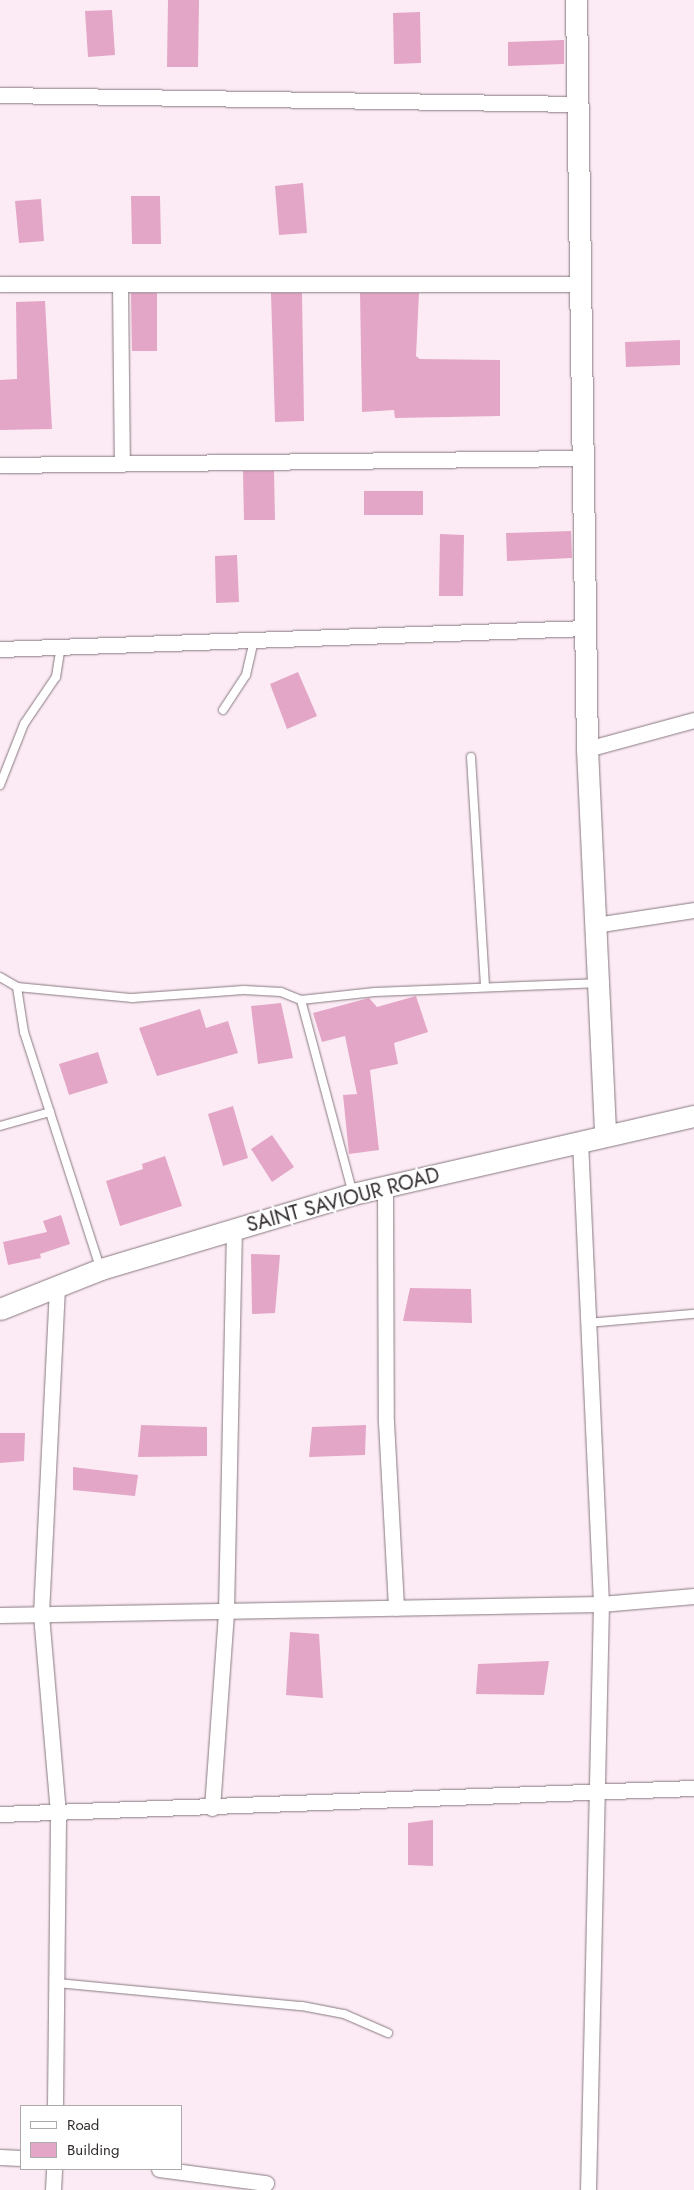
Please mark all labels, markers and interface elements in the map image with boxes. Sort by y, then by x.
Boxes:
street label: SAINT SAVIOUR ROAD [244,1163,442,1237]
legend [20,2105,182,2170]
text: Road [67,2114,99,2136]
text: Building [67,2139,119,2161]

